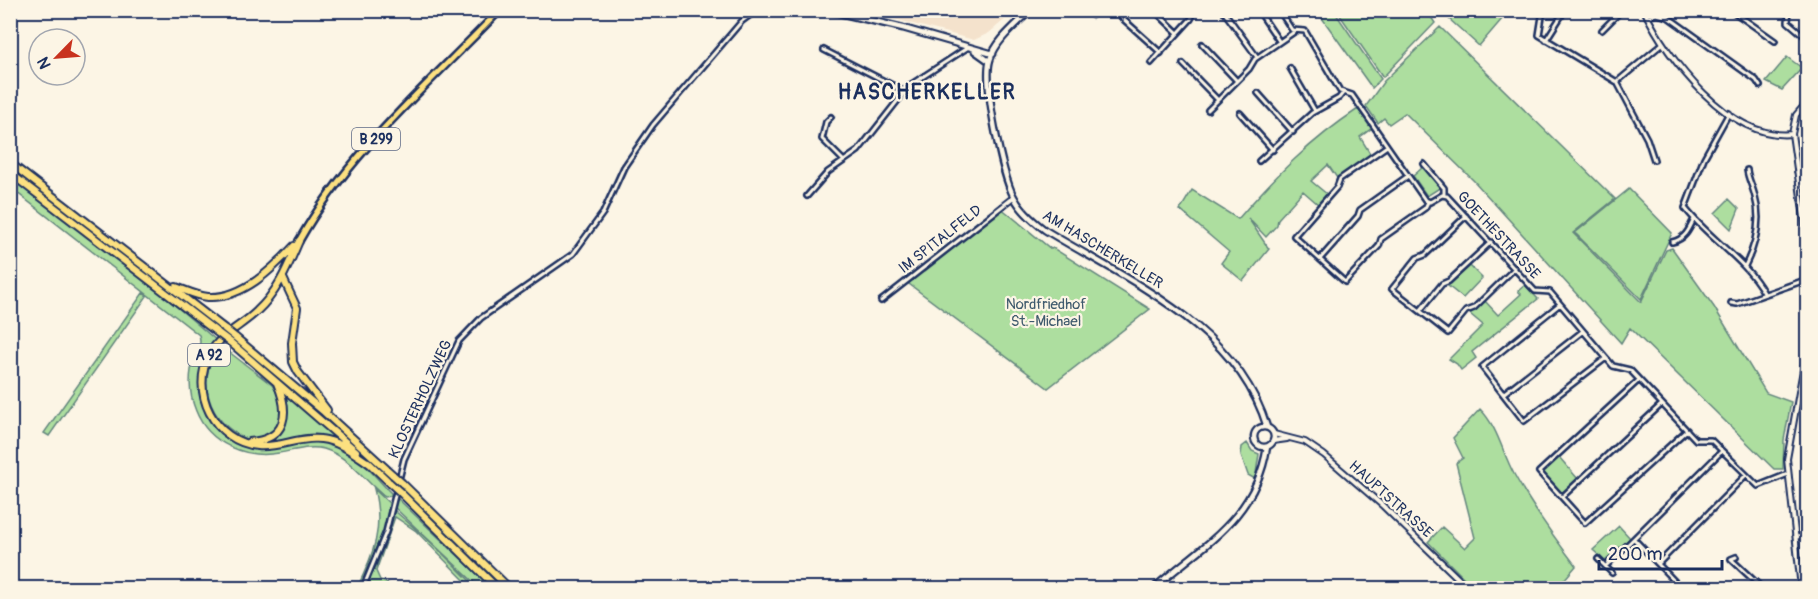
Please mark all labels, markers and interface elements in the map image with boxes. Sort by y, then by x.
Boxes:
north arrow [27,27,87,87]
text: N [33,54,56,72]
district label: HASCHERKELLER [838,79,1016,106]
road number: B 299 [352,128,400,150]
street label: GOETHESTRASSE [1453,187,1544,284]
street label: IM SPITALFELD [895,201,986,278]
street label: AM HASCHERKELLER [1039,206,1167,293]
park label: Nordfriedhof St.-Michael [1006,295,1086,331]
street label: KLOSTERHOLZWEG [385,337,456,462]
road number: A 92 [188,344,230,366]
street label: HAUPTSTRASSE [1345,457,1437,542]
scale bar [1599,533,1722,571]
text: 200 m [1608,543,1663,566]

